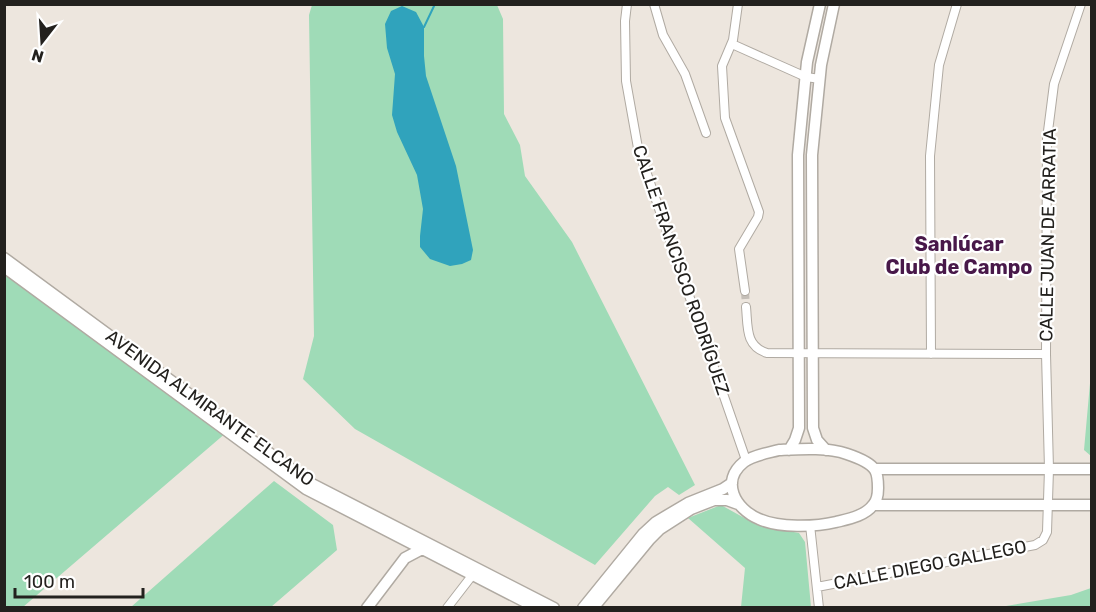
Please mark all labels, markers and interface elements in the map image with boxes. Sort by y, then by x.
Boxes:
north arrow [12,12,72,72]
text: N [29,45,46,67]
street label: CALLE JUAN DE ARRATIA [1035,128,1061,342]
street label: CALLE FRANCISCO RODRÍGUEZ [628,142,734,398]
district label: Sanlúcar Club de Campo [885,232,1033,279]
street label: AVENIDA ALMIRANTE ELCANO [102,325,318,491]
street label: CALLE DIEGO GALLEGO [832,535,1028,595]
scale bar [15,561,142,599]
text: 100 m [24,571,75,593]

